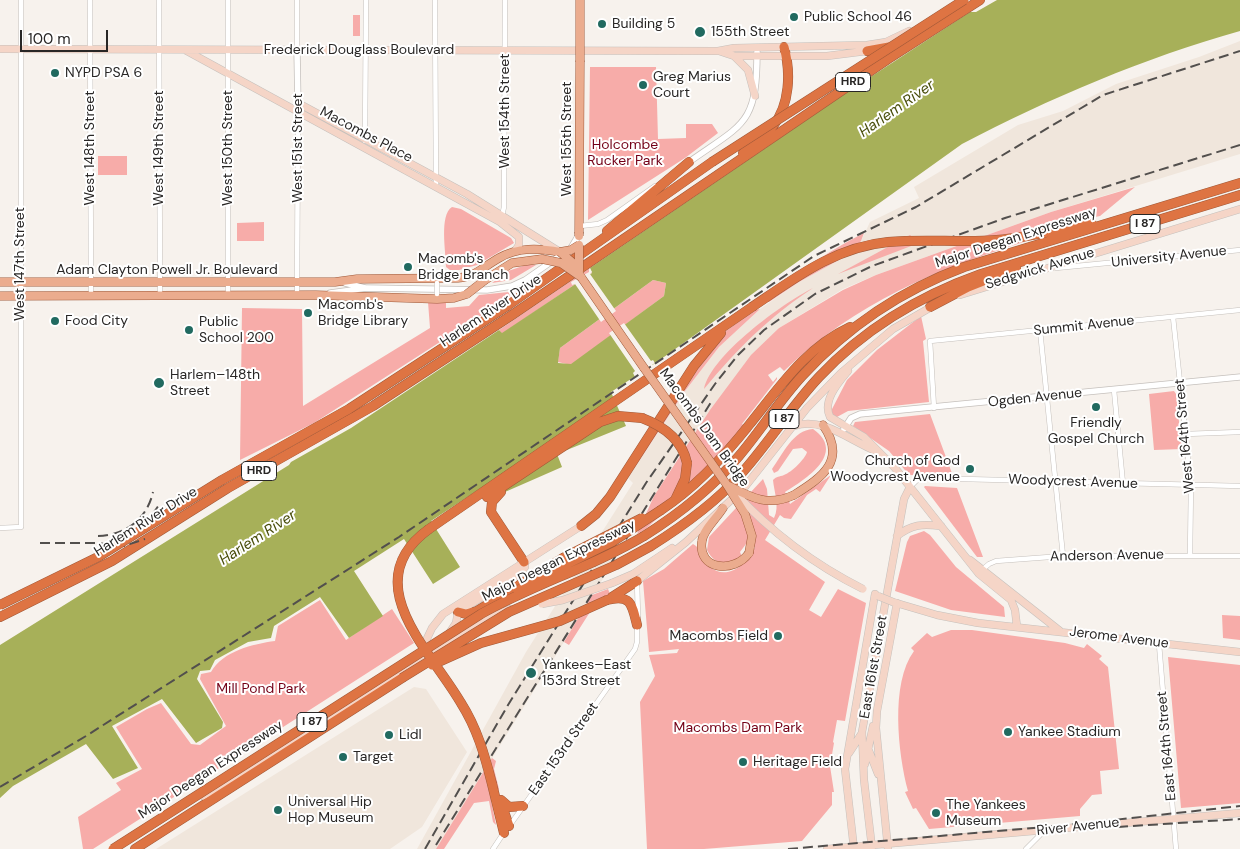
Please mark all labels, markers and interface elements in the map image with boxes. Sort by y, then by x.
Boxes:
place label: Public School 46 [804,9,912,25]
marker: Public School 46 [788,11,800,23]
place label: Building 5 [612,16,675,32]
marker: Building 5 [596,18,608,30]
scale bar [22,20,110,52]
place label: 155th Street [711,24,789,40]
marker: 155th Street [693,25,707,39]
text: 100 m [28,29,71,49]
street label: Frederick Douglass Boulevard [264,42,454,58]
street label: West 154th Street [497,53,513,169]
place label: NYPD PSA 6 [65,65,142,81]
marker: NYPD PSA 6 [49,67,61,79]
place label: Greg Marius Court [653,69,731,102]
road number: HRD [836,72,870,91]
water label: Harlem River [856,76,938,142]
marker: Greg Marius Court [637,79,649,91]
street label: West 155th Street [559,81,575,197]
street label: West 148th Street [82,90,98,206]
street label: West 149th Street [151,90,167,206]
street label: West 150th Street [220,90,236,206]
street label: West 151st Street [290,93,306,203]
street label: Macombs Place [317,104,415,166]
park label: Holcombe Rucker Park [587,137,663,170]
street label: Major Deegan Expressway [933,204,1099,272]
street label: West 147th Street [12,207,28,321]
road number: I 87 [1130,214,1160,233]
street label: University Avenue [1111,243,1227,271]
street label: Sedgwick Avenue [983,244,1097,294]
place label: Macomb's Bridge Branch [418,251,508,284]
marker: Macomb's Bridge Branch [402,261,414,273]
street label: Adam Clayton Powell Jr. Boulevard [56,262,278,278]
street label: Harlem River Drive [437,271,545,351]
place label: Macomb's Bridge Library [318,297,408,330]
marker: Macomb's Bridge Library [302,307,314,319]
street label: Summit Avenue [1033,312,1135,340]
place label: Food City [65,313,128,329]
place label: Public School 200 [199,314,274,347]
marker: Food City [49,315,61,327]
marker: Public School 200 [183,324,195,336]
street label: Macombs Dam Bridge [655,365,753,491]
place label: Harlem–148th Street [170,367,260,400]
marker: Harlem–148th Street [152,376,166,390]
street label: West 164th Street [1172,378,1198,494]
street label: Ogden Avenue [987,385,1083,411]
marker: Friendly Gospel Church [1090,401,1102,413]
road number: I 87 [769,409,799,428]
place label: Friendly Gospel Church [1048,415,1144,448]
place label: Church of God Woodycrest Avenue [830,453,960,486]
road number: HRD [242,462,276,481]
marker: Church of God Woodycrest Avenue [964,463,976,475]
street label: Woodycrest Avenue [1008,471,1138,493]
street label: Harlem River Drive [91,484,201,560]
water label: Harlem River [216,506,300,570]
street label: Major Deegan Expressway [480,517,638,605]
street label: Anderson Avenue [1050,547,1164,565]
street label: East 161st Street [857,614,891,720]
street label: Jerome Avenue [1068,624,1170,652]
place label: Macombs Field [670,628,768,644]
marker: Macombs Field [772,630,784,642]
place label: Yankees–East 153rd Street [542,657,631,690]
marker: Yankees–East 153rd Street [524,666,538,680]
park label: Mill Pond Park [216,681,306,697]
street label: East 164th Street [1154,690,1180,802]
street label: East 153rd Street [526,699,602,799]
road number: I 87 [297,712,327,732]
street label: Major Deegan Expressway [136,717,286,823]
park label: Macombs Dam Park [674,720,802,736]
place label: Yankee Stadium [1018,724,1121,740]
marker: Yankee Stadium [1002,726,1014,738]
place label: Lidl [399,727,422,743]
marker: Lidl [383,729,395,741]
place label: Target [353,749,393,765]
marker: Target [337,751,349,763]
place label: Heritage Field [753,754,842,770]
marker: Heritage Field [737,756,749,768]
place label: Universal Hip Hop Museum [288,794,374,826]
place label: The Yankees Museum [946,797,1026,830]
marker: Universal Hip Hop Museum [272,804,284,816]
marker: The Yankees Museum [930,807,942,819]
street label: River Avenue [1036,814,1120,840]

